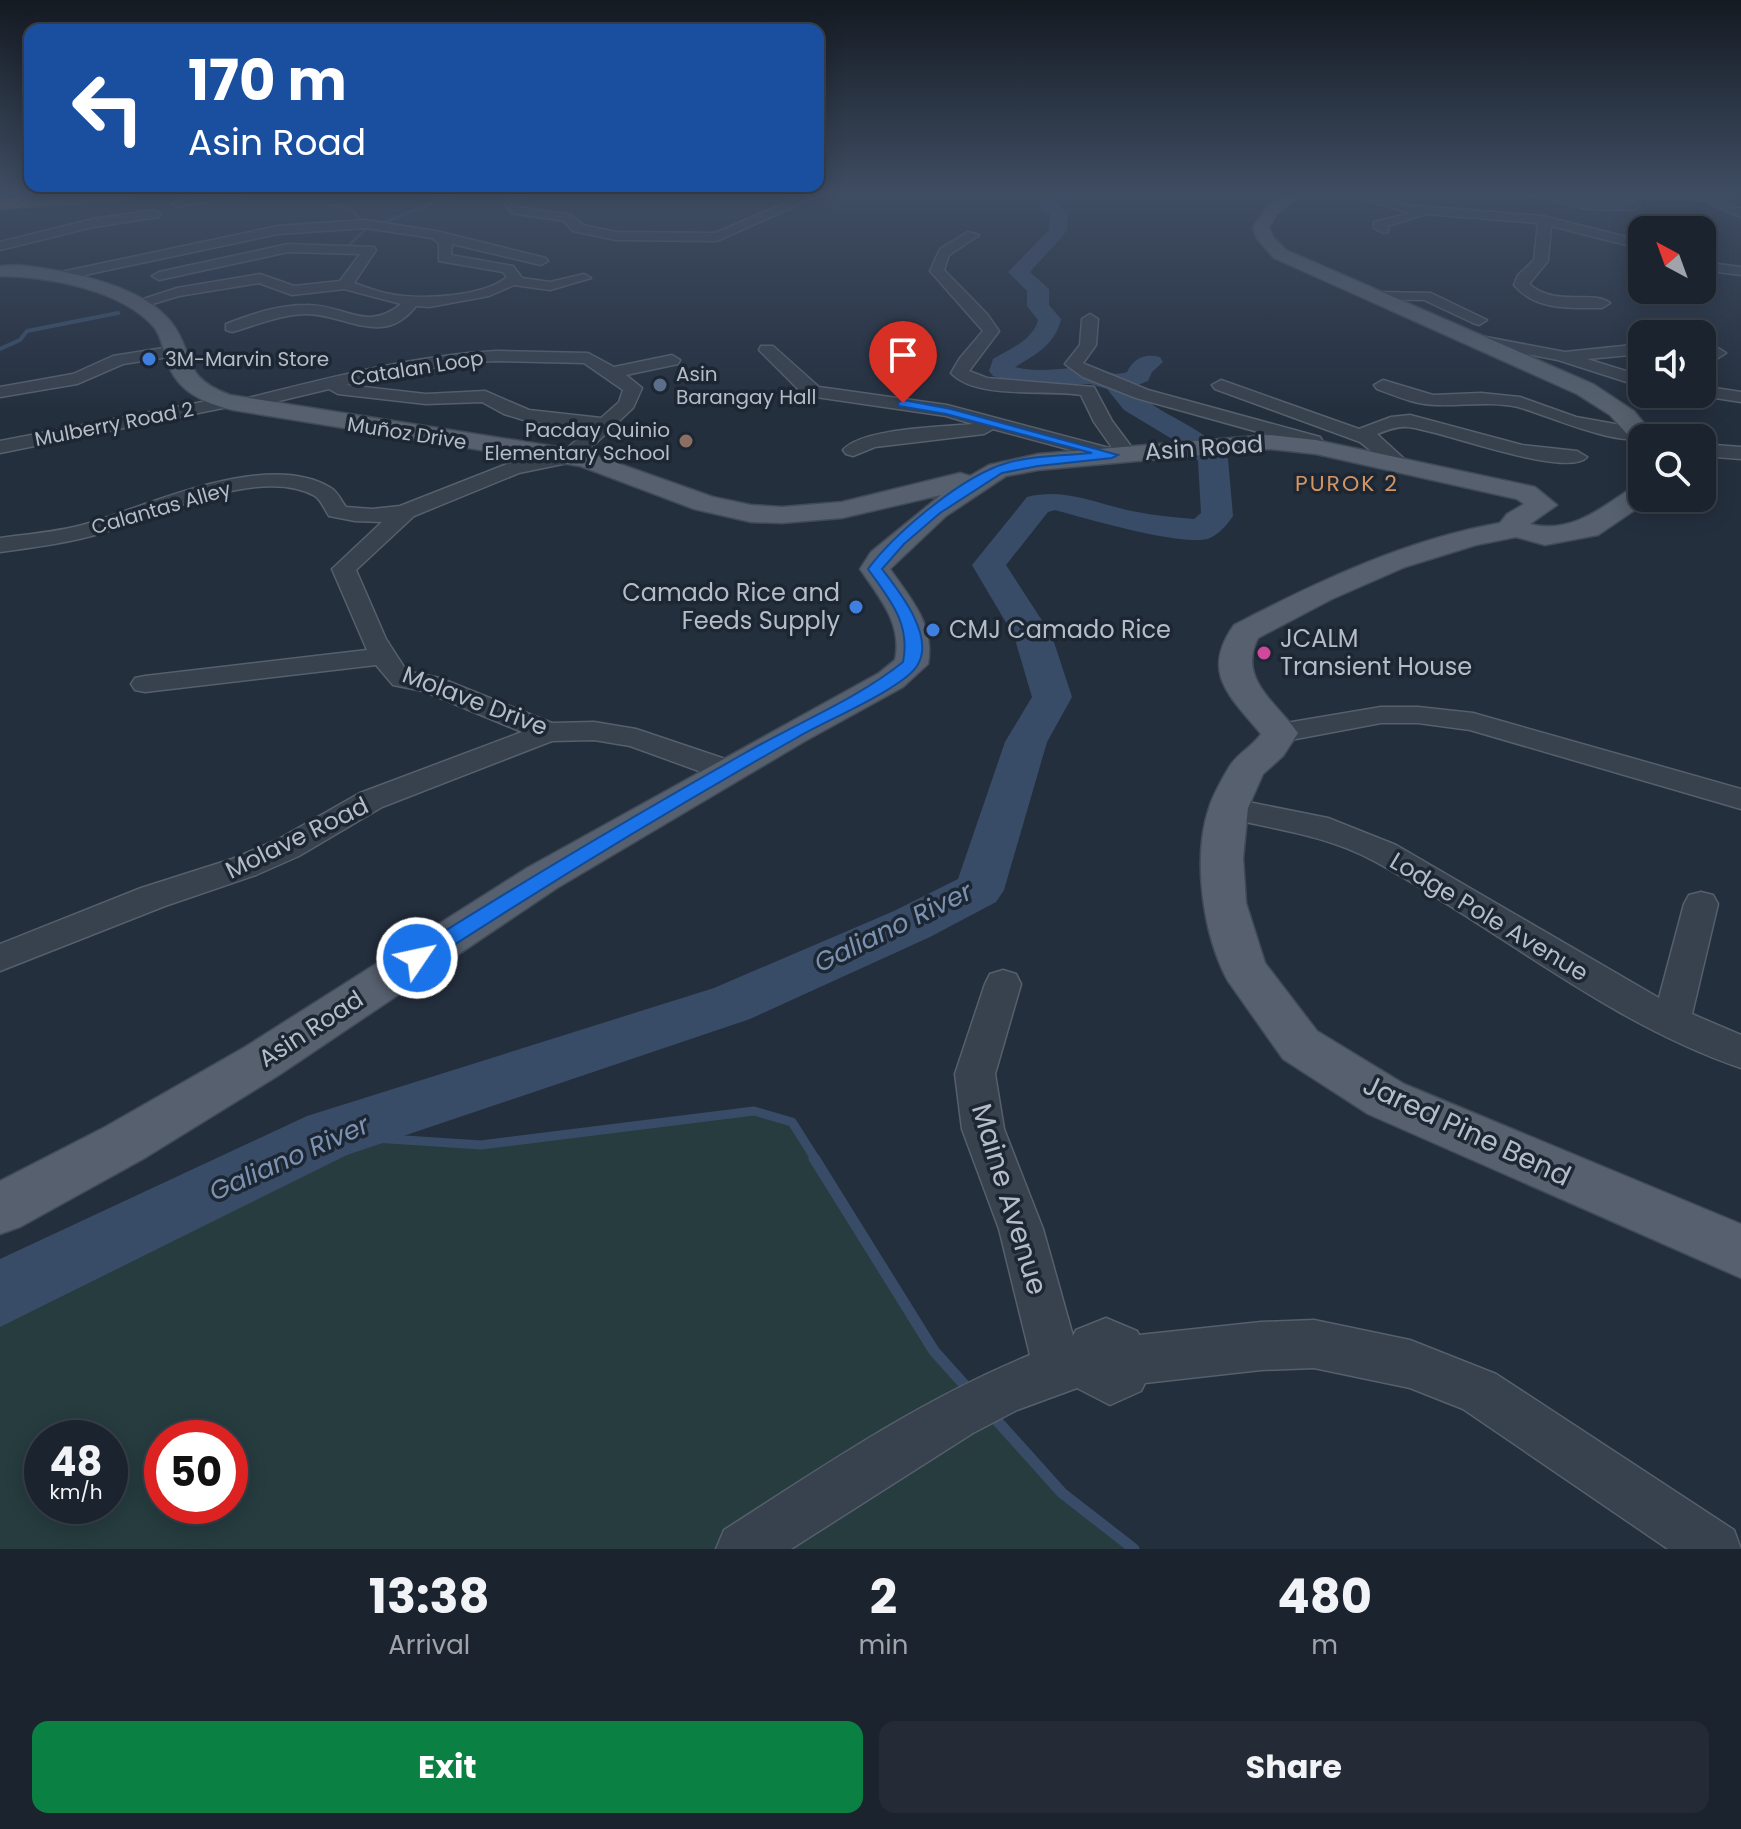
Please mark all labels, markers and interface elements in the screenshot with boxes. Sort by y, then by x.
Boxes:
text: 170 m [188,41,347,120]
icon: left [56,56,160,160]
text: Asin Road [188,117,366,168]
north arrow [1628,216,1716,304]
map controls [1628,216,1716,512]
button: sound [1628,320,1716,408]
pin [869,321,937,403]
icon: arrive [881,333,925,377]
street label: Catalan Loop [349,344,485,392]
place label: 3M-Marvin Store [165,345,329,373]
marker: 3M-Marvin Store [140,350,158,368]
place label: Asin Barangay Hall [676,360,816,411]
marker: Asin Barangay Hall [651,376,669,394]
street label: Mulberry Road 2 [32,395,196,453]
street label: Muñoz Drive [345,410,469,456]
place label: Pacday Quinio Elementary School [485,416,670,467]
button: search [1628,424,1716,512]
street label: Asin Road [1144,427,1264,468]
marker: Pacday Quinio Elementary School [677,432,695,450]
district label: PUROK 2 [1295,468,1399,499]
street label: Calantas Alley [88,475,234,541]
place label: Camado Rice and Feeds Supply [622,576,840,637]
marker: Camado Rice and Feeds Supply [847,598,865,616]
place label: CMJ Camado Rice [949,613,1171,646]
marker: CMJ Camado Rice [924,621,942,639]
place label: JCALM Transient House [1280,622,1472,683]
marker: JCALM Transient House [1255,644,1273,662]
street label: Molave Drive [398,658,553,743]
street label: Molave Road [220,789,374,886]
street label: Lodge Pole Avenue [1384,844,1595,989]
water label: Galiano River [808,873,979,981]
position arrow [375,916,459,1000]
street label: Asin Road [252,982,370,1075]
street label: Jared Pine Bend [1356,1065,1577,1196]
street label: Maine Avenue [962,1099,1057,1299]
water label: Galiano River [203,1106,376,1209]
speed limit sign: 50 [144,1420,248,1524]
text: 48 [49,1434,102,1490]
text: km/h [49,1478,103,1506]
text: 13:38 [369,1563,490,1630]
text: 2 [870,1563,897,1630]
text: 480 [1277,1563,1372,1630]
text: Arrival [388,1627,470,1663]
text: min [859,1627,908,1663]
text: m [1311,1627,1338,1663]
button: Exit [32,1721,863,1813]
button: Share [879,1721,1709,1813]

